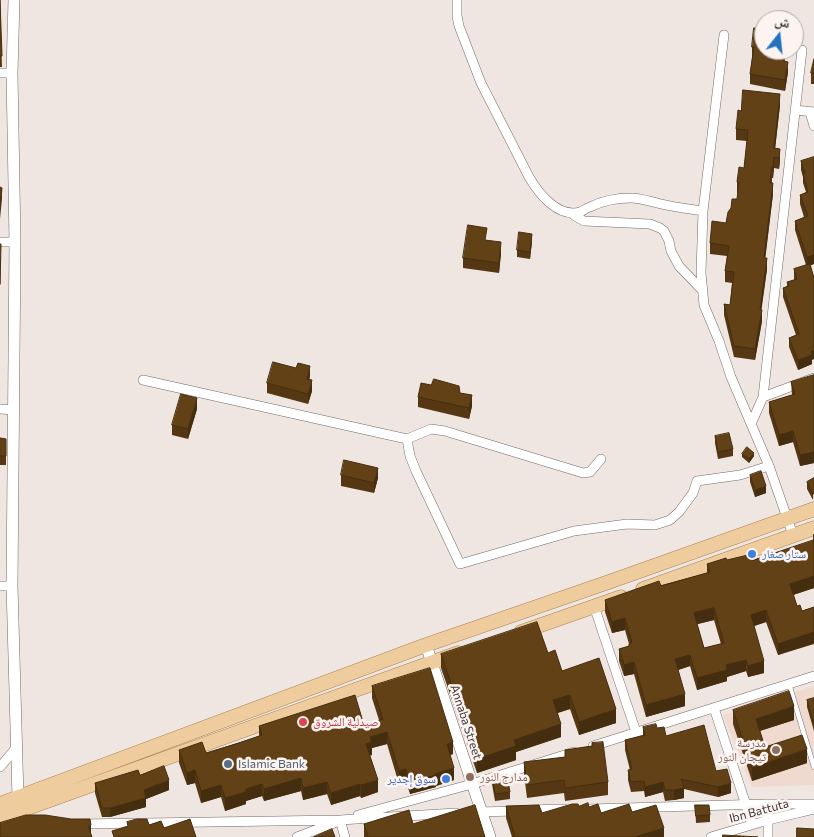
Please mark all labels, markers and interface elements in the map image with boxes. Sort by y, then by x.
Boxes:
north arrow [754,10,804,60]
text: ش [774,11,792,31]
place label: ستار صغار [762,547,806,561]
marker: ستار صغار [746,548,758,560]
street label: Annaba Street [447,683,485,761]
place label: صيدلية الشروق [313,715,379,729]
marker: صيدلية الشروق [297,716,309,728]
place label: مدرسة تيجان النور [718,736,766,764]
marker: مدرسة تيجان النور [770,744,782,756]
place label: Islamic Bank [238,757,305,771]
marker: Islamic Bank [222,758,234,770]
place label: مدارج النور [480,770,528,784]
marker: مدارج النور [464,771,476,783]
place label: سوق إجدير [387,772,436,786]
marker: سوق إجدير [440,773,452,785]
street label: Ibn Battuta [727,796,791,826]

